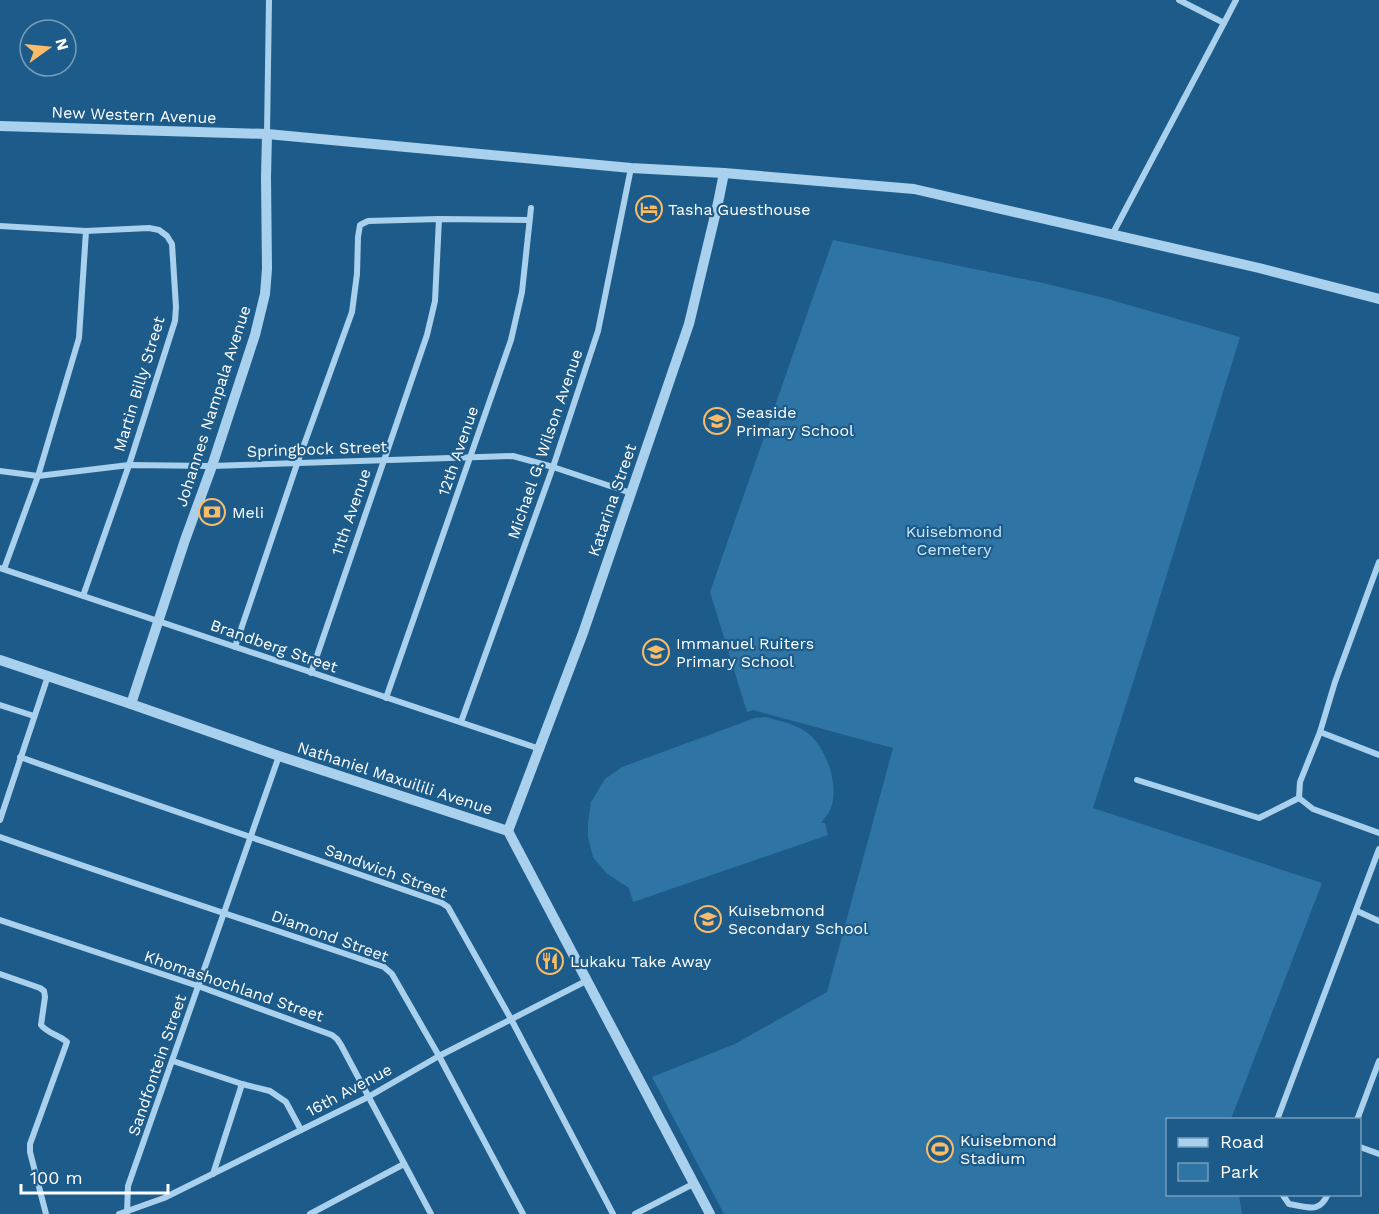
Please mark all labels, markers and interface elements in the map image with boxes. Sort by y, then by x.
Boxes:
north arrow [18,18,78,78]
text: N [51,36,73,52]
street label: New Western Avenue [51,103,217,127]
hotel icon: Tasha Guesthouse [634,194,664,224]
place label: Tasha Guesthouse [668,200,810,219]
street label: Johannes Nampala Avenue [171,303,255,509]
street label: Martin Billy Street [109,314,169,454]
street label: Michael G. Wilson Avenue [504,347,586,541]
place label: Seaside Primary School [736,403,854,440]
street label: 12th Avenue [434,404,482,498]
school or university icon: Seaside Primary School [702,406,732,436]
street label: Springbock Street [247,437,388,461]
street label: Katarina Street [584,441,640,559]
street label: 11th Avenue [327,466,375,558]
bank icon: Meli [197,497,227,527]
place label: Meli [232,503,264,522]
park label: Kuisebmond Cemetery [906,522,1002,559]
street label: Brandberg Street [208,615,340,677]
place label: Immanuel Ruiters Primary School [676,634,814,671]
school or university icon: Immanuel Ruiters Primary School [641,637,671,667]
street label: Nathaniel Maxuilili Avenue [295,737,495,819]
street label: Sandwich Street [322,840,450,902]
place label: Kuisebmond Secondary School [728,901,868,938]
school or university icon: Kuisebmond Secondary School [693,904,723,934]
street label: Diamond Street [269,906,391,966]
street label: Khomashochland Street [142,946,327,1026]
restaurant icon: Lukaku Take Away [535,946,565,976]
place label: Lukaku Take Away [570,952,712,971]
street label: Sandfontein Street [124,992,190,1138]
street label: 16th Avenue [303,1060,395,1120]
legend [1166,1118,1361,1196]
place label: Kuisebmond Stadium [960,1131,1057,1168]
text: Road [1220,1131,1264,1152]
sports icon: Kuisebmond Stadium [925,1134,955,1164]
scale bar [21,1157,168,1195]
text: Park [1220,1161,1259,1182]
text: 100 m [30,1167,83,1188]

